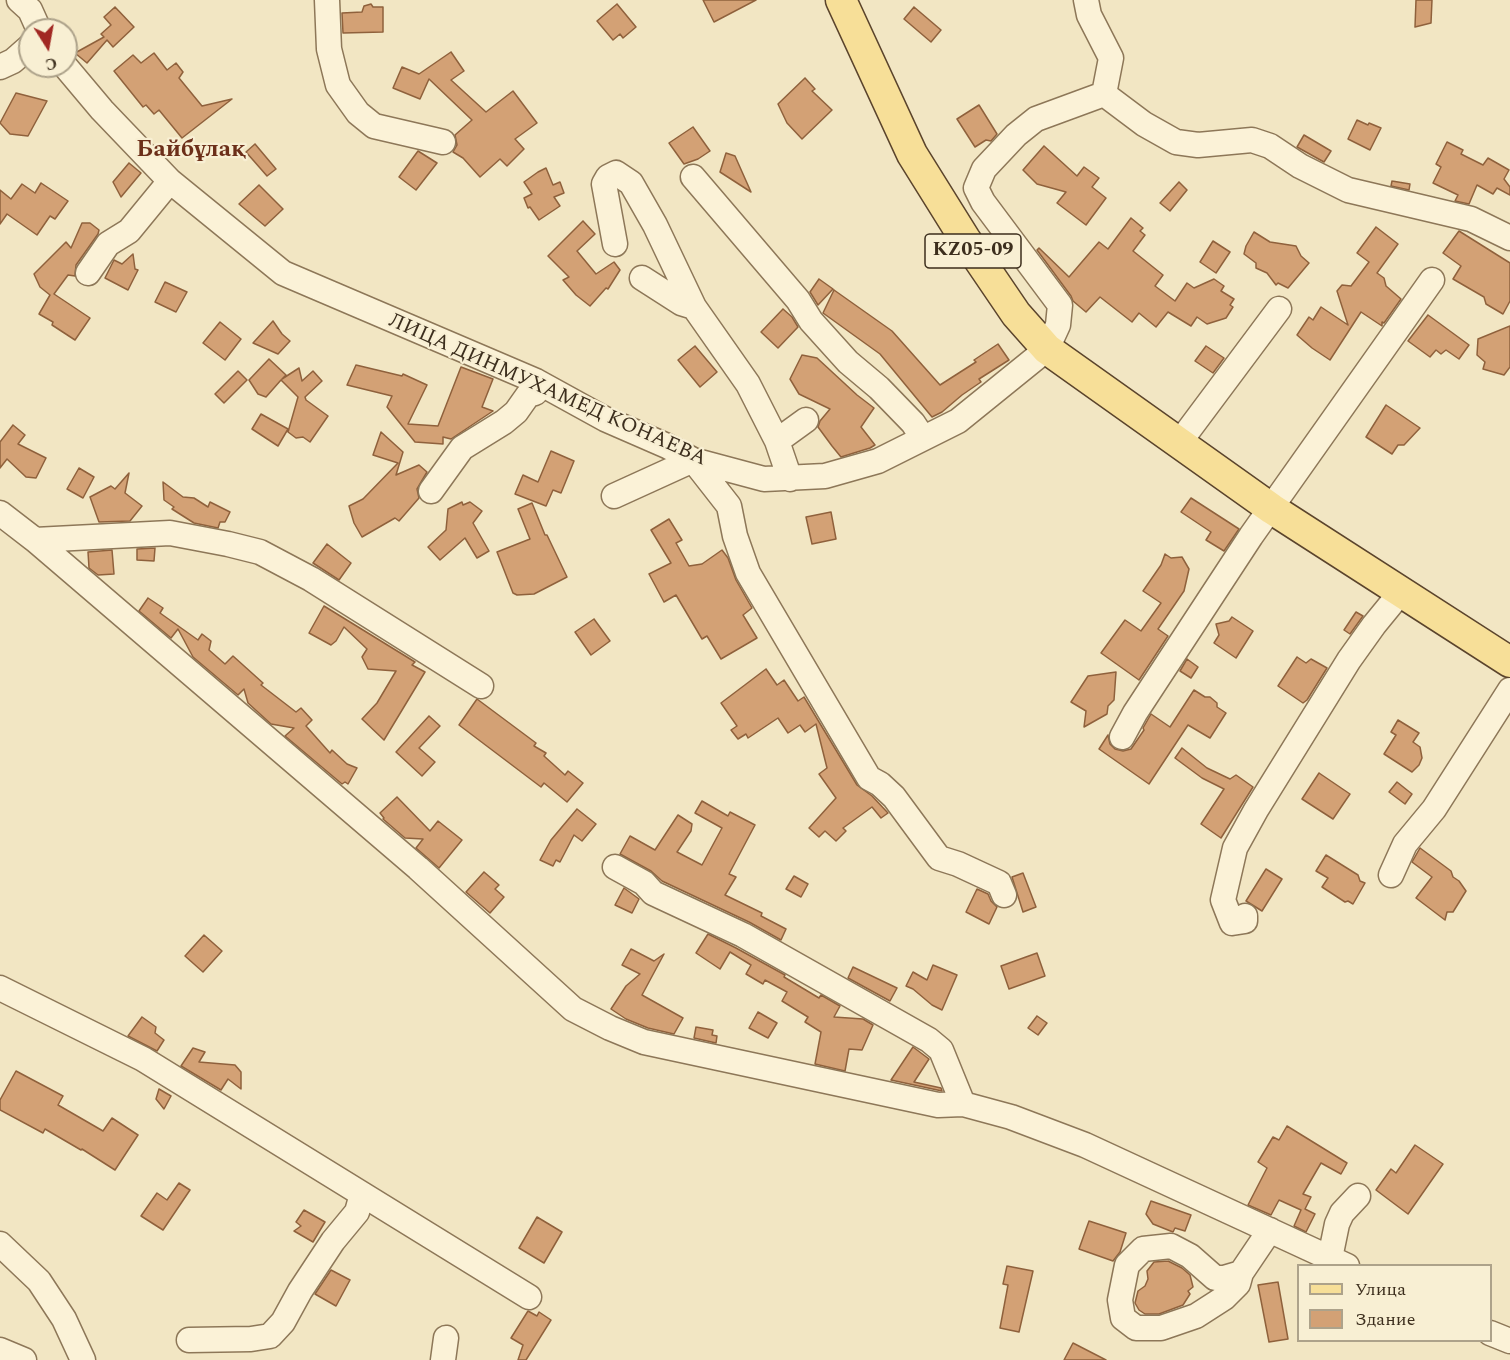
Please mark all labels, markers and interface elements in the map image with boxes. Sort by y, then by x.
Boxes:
north arrow [18,18,78,78]
text: С [43,51,59,77]
district label: Байбұлақ [136,137,246,165]
road number: KZ05-09 [925,234,1021,268]
street label: ЛИЦА ДИНМУХАМЕД КОНАЕВА [384,309,710,473]
legend [1297,1264,1492,1342]
text: Улица [1355,1276,1406,1303]
text: Здание [1355,1306,1415,1333]

